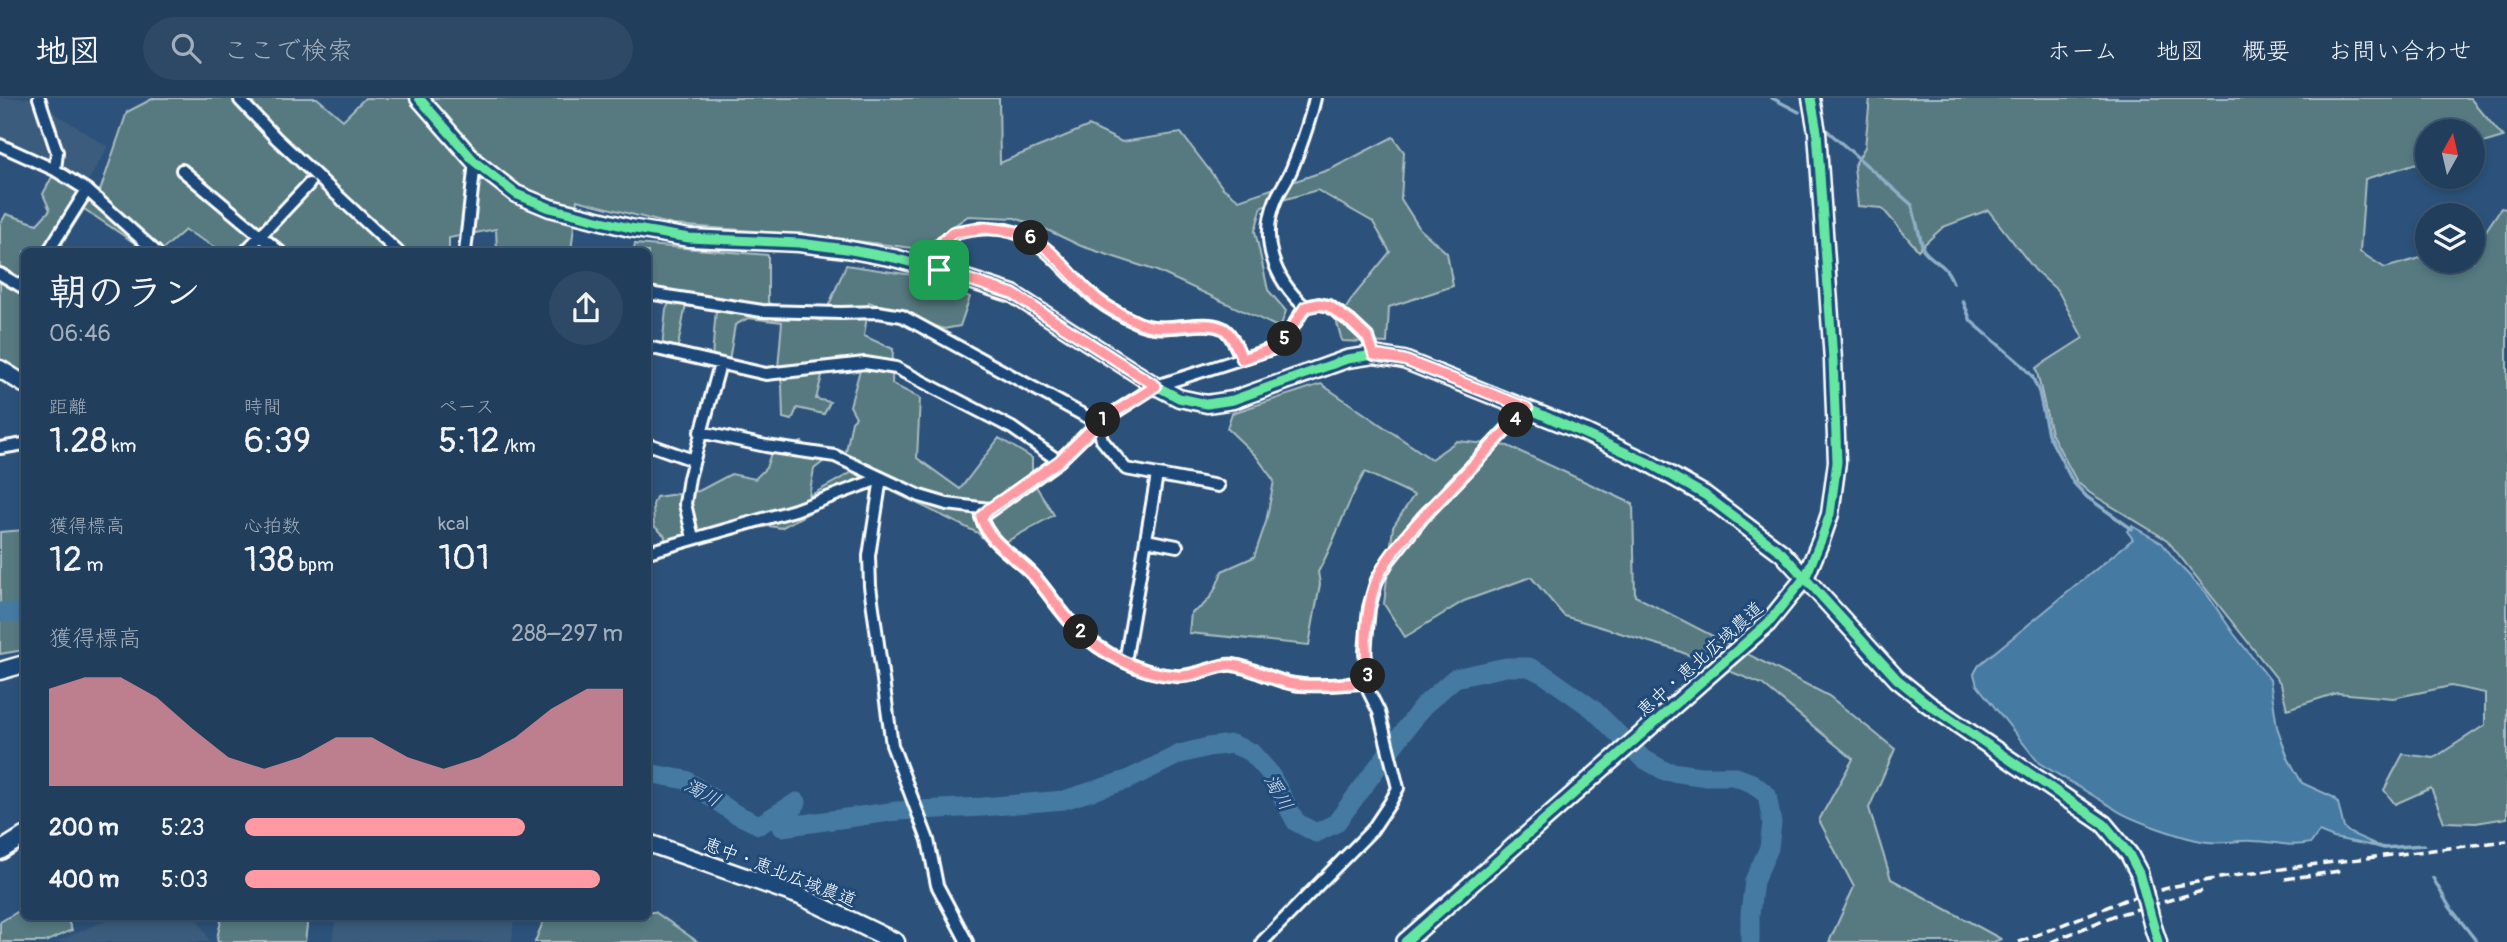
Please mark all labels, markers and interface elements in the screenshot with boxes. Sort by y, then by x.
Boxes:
search box [143,17,633,80]
icon: search [167,29,205,67]
text: 地図 [35,31,101,72]
text: ここで検索 [223,35,353,67]
text: ホーム [2047,37,2118,66]
text: 地図 [2156,37,2204,66]
text: 概要 [2242,37,2290,66]
text: お問い合わせ [2328,37,2472,66]
north arrow [2415,119,2485,189]
map controls [2415,119,2485,273]
button: layers [2415,203,2485,273]
pin: 6 [1014,220,1048,256]
text: 6 [1025,225,1036,249]
pin [909,240,969,300]
icon: arrive [920,251,958,289]
text: 朝のラン [49,269,201,317]
button: share [549,271,623,345]
text: 06:46 [49,319,111,348]
pin: 5 [1268,322,1302,356]
text: 5 [1279,326,1290,350]
text: 距離 [49,395,87,419]
text: 時間 [244,395,282,419]
text: ペース [438,395,494,419]
pin: 1 [1086,402,1120,438]
pin: 4 [1498,402,1534,438]
text: 1 [1099,407,1106,431]
text: 4 [1510,407,1521,431]
text: 1.28 [49,419,108,463]
text: 6:39 [244,419,311,463]
text: 5:12 [438,419,500,463]
text: km [108,434,136,458]
text: /km [500,434,536,458]
text: kcal [438,512,469,536]
text: 獲得標高 [49,514,125,538]
text: 心拍数 [244,514,301,538]
text: 101 [438,536,490,580]
text: 12 [49,538,82,582]
text: 138 [244,538,295,582]
text: m [82,553,103,577]
text: bpm [295,553,334,577]
street label: 恵中・恵北広域農道 [1632,597,1768,722]
pin: 2 [1064,614,1098,650]
text: 288–297 m [511,619,623,648]
text: 2 [1075,619,1086,643]
text: 獲得標高 [49,624,141,653]
pin: 3 [1350,658,1386,694]
text: 3 [1362,663,1373,687]
water label: 濁川 [1258,770,1298,815]
water label: 濁川 [680,773,725,813]
text: 200 m [49,813,119,842]
text: 5:23 [161,813,205,842]
street label: 恵中・恵北広域農道 [700,833,860,912]
text: 400 m [49,865,119,894]
text: 5:03 [161,865,208,894]

